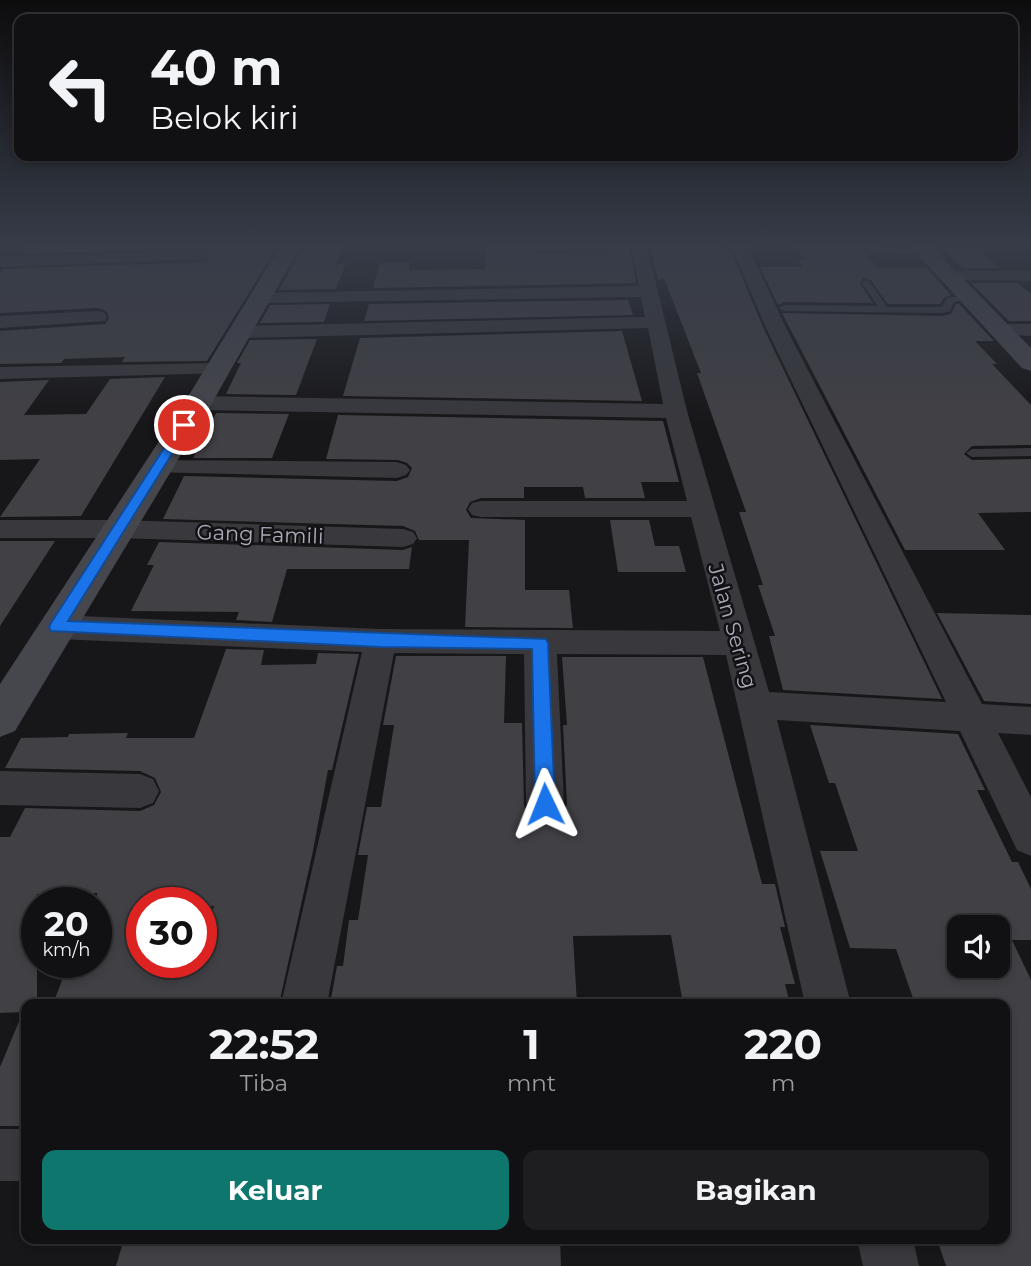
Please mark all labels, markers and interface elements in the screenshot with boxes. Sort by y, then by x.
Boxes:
text: 40 m [150,38,282,97]
icon: left [35,42,126,133]
text: Belok kiri [150,98,299,137]
pin [154,395,214,455]
icon: arrive [165,406,203,444]
street label: Gang Famili [196,519,324,549]
street label: Jalan Sering [703,560,763,691]
position arrow [508,767,582,841]
speed limit sign: 30 [126,887,217,978]
text: 20 [44,902,89,945]
map controls [947,915,1010,978]
button: sound [947,915,1010,978]
text: km/h [42,939,91,961]
text: 22:52 [209,1018,319,1070]
text: 1 [523,1018,540,1070]
text: 220 [744,1018,822,1070]
text: Tiba [240,1069,288,1097]
text: mnt [507,1069,556,1097]
text: m [771,1069,795,1097]
button: Keluar [42,1150,509,1230]
button: Bagikan [523,1150,989,1230]

